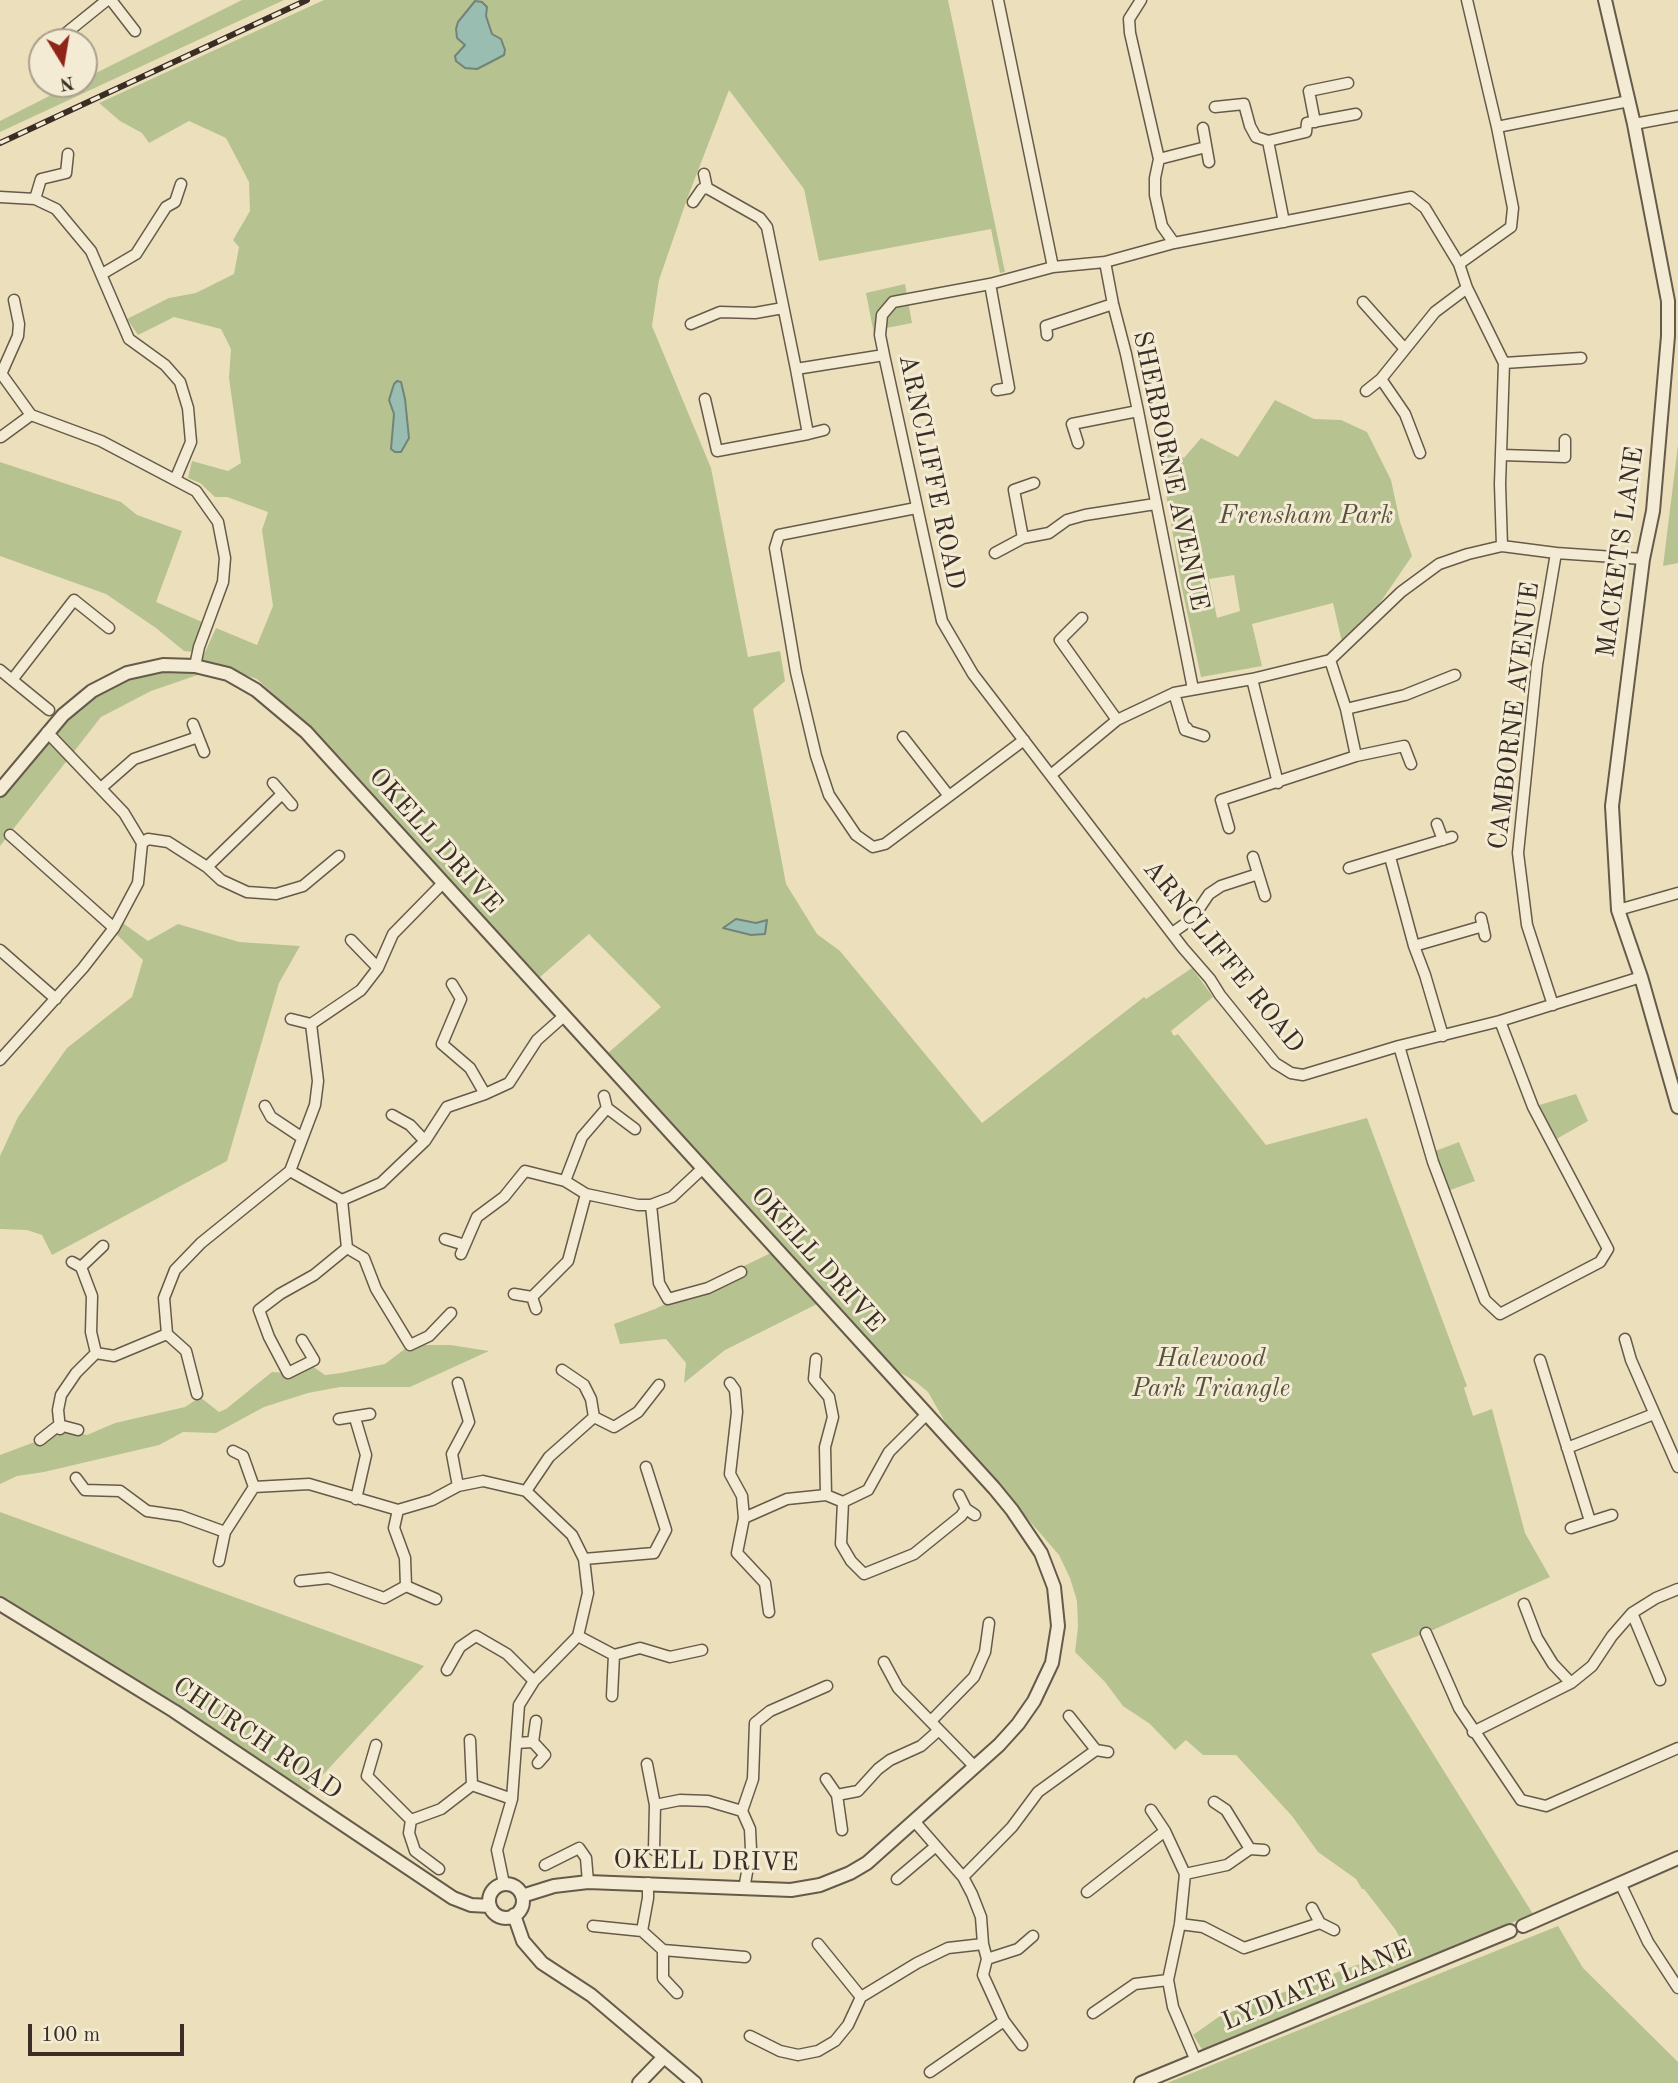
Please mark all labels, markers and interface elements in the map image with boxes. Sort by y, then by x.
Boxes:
north arrow [28,28,98,98]
text: N [58,71,76,93]
street label: SHERBORNE AVENUE [1125,328,1215,614]
street label: ARNCLIFFE ROAD [891,352,971,592]
street label: MACKETS LANE [1591,445,1651,659]
park label: Frensham Park [1219,500,1393,532]
street label: CAMBORNE AVENUE [1483,580,1547,852]
street label: OKELL DRIVE [361,762,509,920]
street label: ARNCLIFFE ROAD [1136,854,1310,1060]
street label: OKELL DRIVE [743,1181,891,1339]
park label: Halewood Park Triangle [1132,1343,1290,1404]
street label: CHURCH ROAD [166,1671,348,1807]
street label: OKELL DRIVE [613,1845,799,1879]
street label: LYDIATE LANE [1218,1934,1416,2038]
scale bar [32,2010,187,2054]
text: 100 m [41,2025,100,2046]

